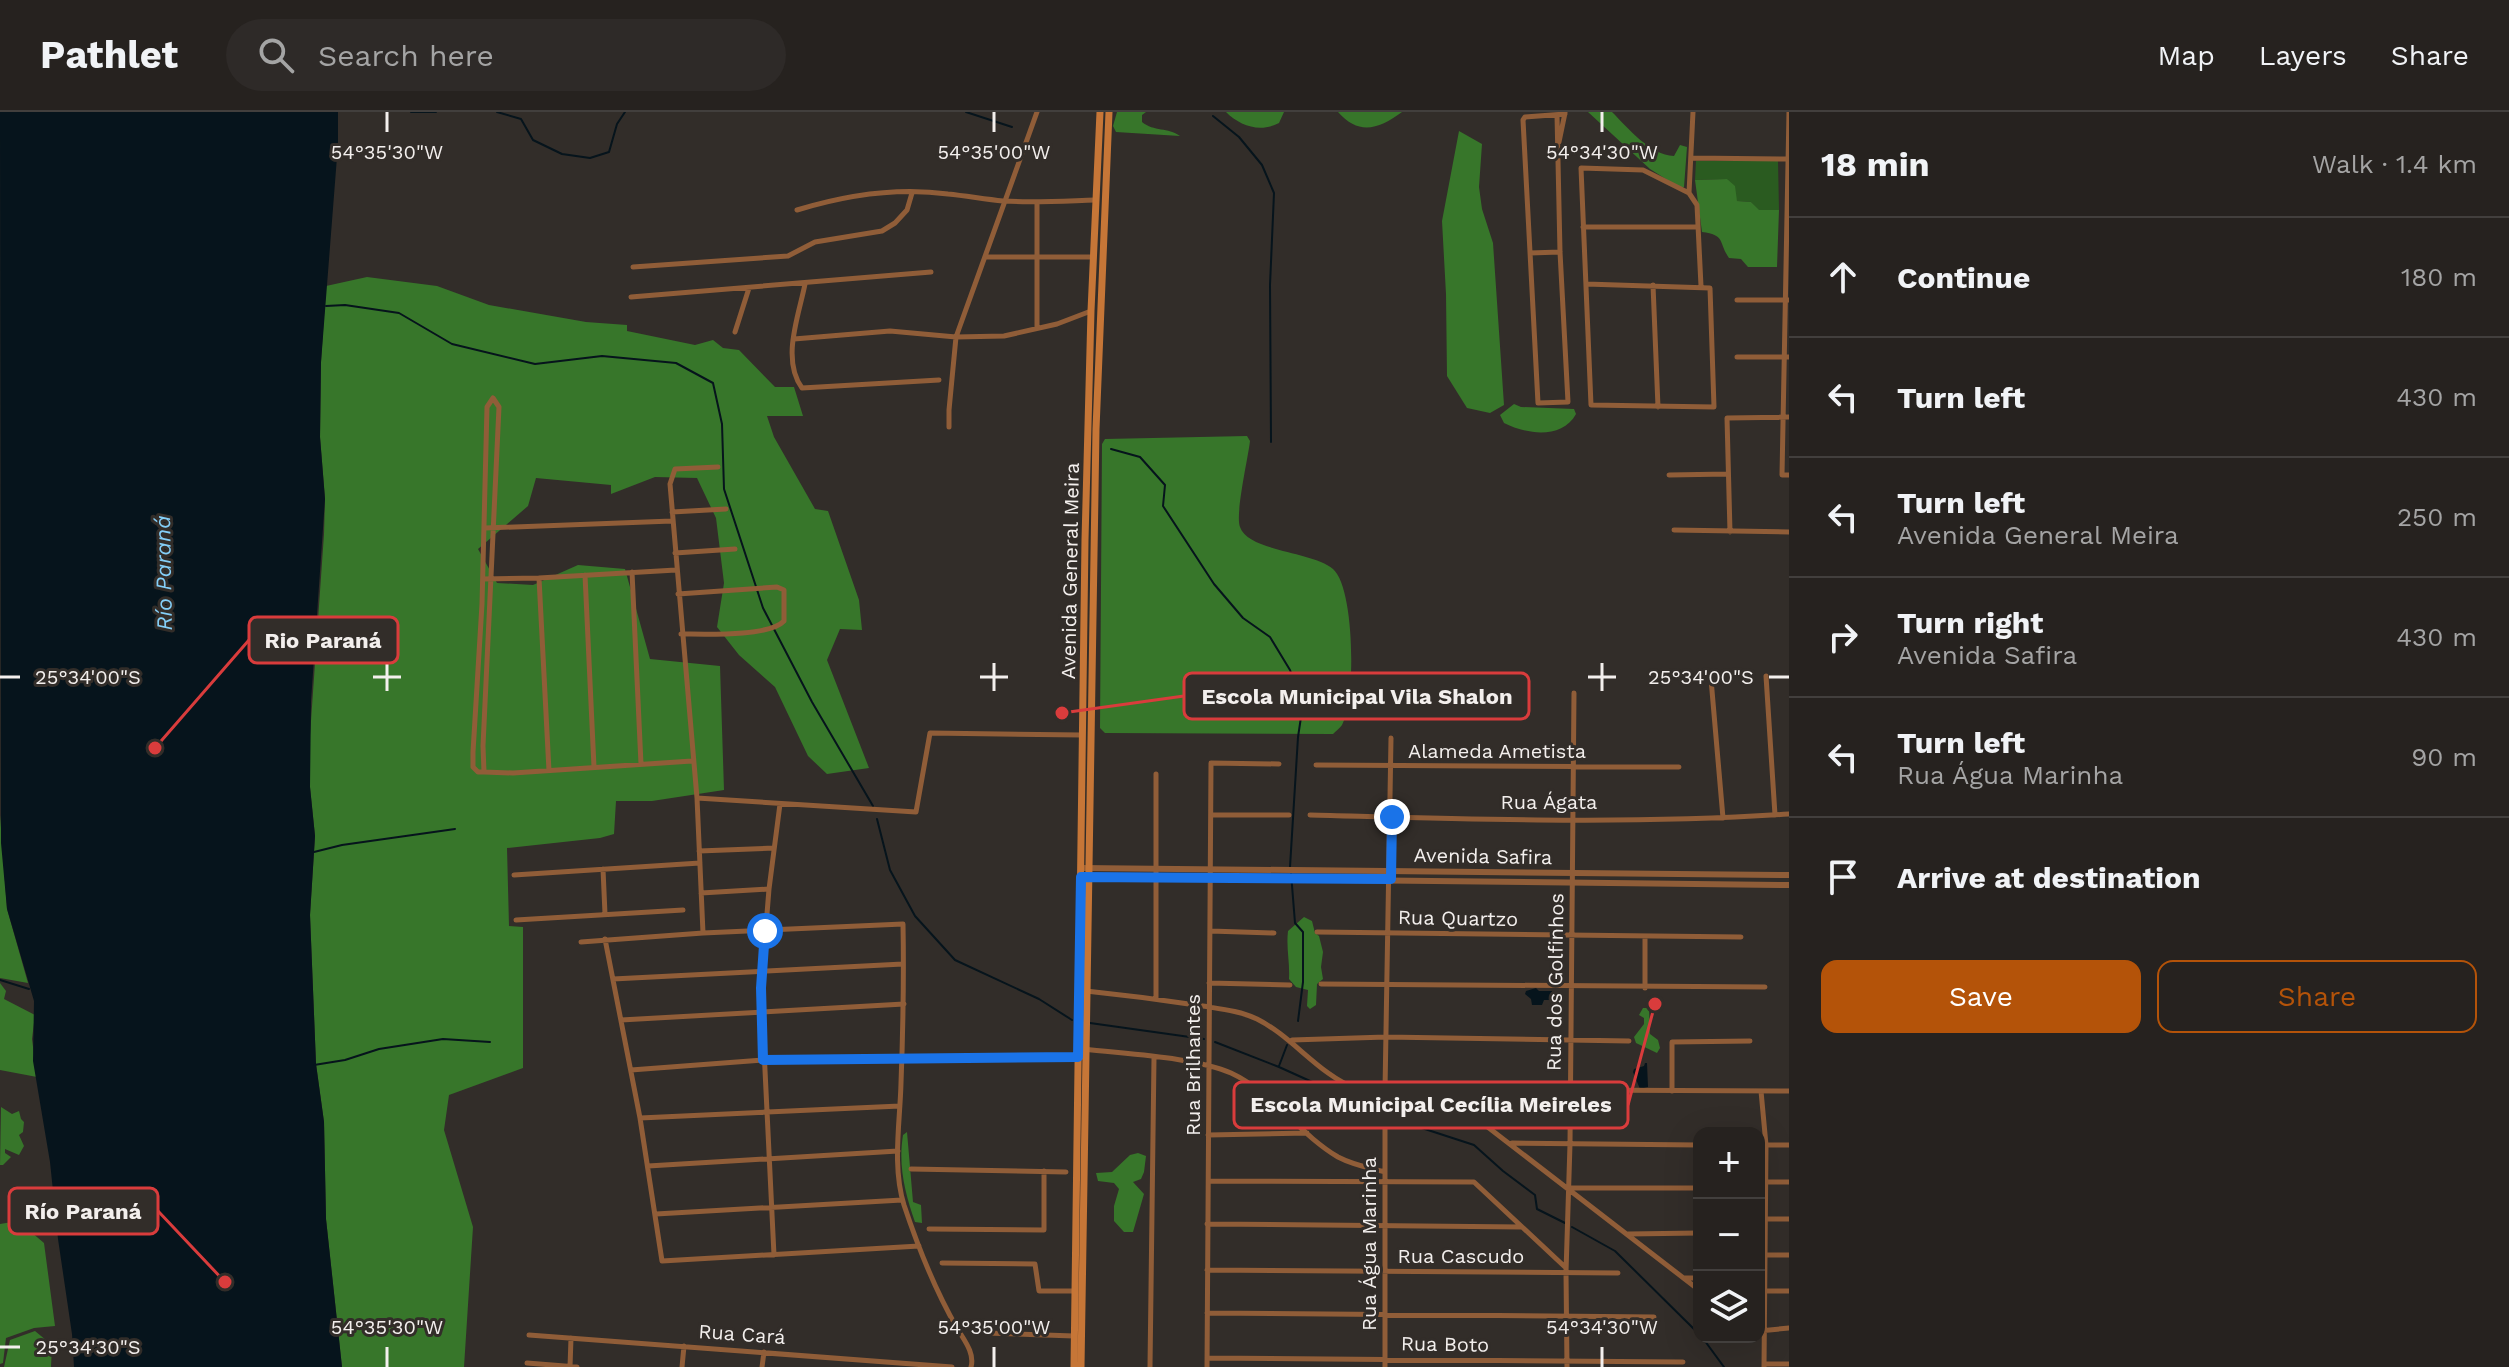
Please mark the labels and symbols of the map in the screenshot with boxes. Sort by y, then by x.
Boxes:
text: 54°35'30"W [331,140,443,164]
text: 54°35'00"W [937,140,1051,164]
text: 54°34'30"W [1546,140,1658,164]
street label: Avenida General Meira [1056,462,1084,680]
water label: Río Paraná [150,515,177,631]
callout: Rio Paraná [249,617,398,663]
text: Rio Paraná [265,628,382,653]
text: 25°34'00"S [35,665,141,689]
text: 25°34'00"S [1648,665,1754,689]
callout: Escola Municipal Vila Shalon [1184,673,1529,719]
text: Escola Municipal Vila Shalon [1201,684,1513,709]
street label: Alameda Ametista [1408,739,1586,763]
street label: Rua Ágata [1501,790,1597,814]
route end [1374,799,1410,835]
street label: Avenida Safira [1413,843,1553,869]
street label: Rua dos Golfinhos [1541,893,1569,1071]
street label: Rua Quartzo [1398,905,1518,931]
route start [747,913,783,949]
street label: Rua Brilhantes [1181,994,1205,1136]
callout: Escola Municipal Cecília Meireles [1234,1082,1628,1128]
text: Escola Municipal Cecília Meireles [1250,1092,1612,1117]
street label: Rua Água Marinha [1357,1157,1381,1331]
callout: Río Paraná [9,1188,158,1234]
text: Río Paraná [25,1199,142,1224]
street label: Rua Cascudo [1398,1244,1524,1268]
text: 54°35'30"W [331,1315,443,1339]
text: 54°35'00"W [937,1315,1051,1339]
text: 54°34'30"W [1546,1315,1658,1339]
street label: Rua Cará [698,1319,786,1349]
street label: Rua Boto [1401,1331,1489,1357]
text: 25°34'30"S [35,1335,141,1359]

